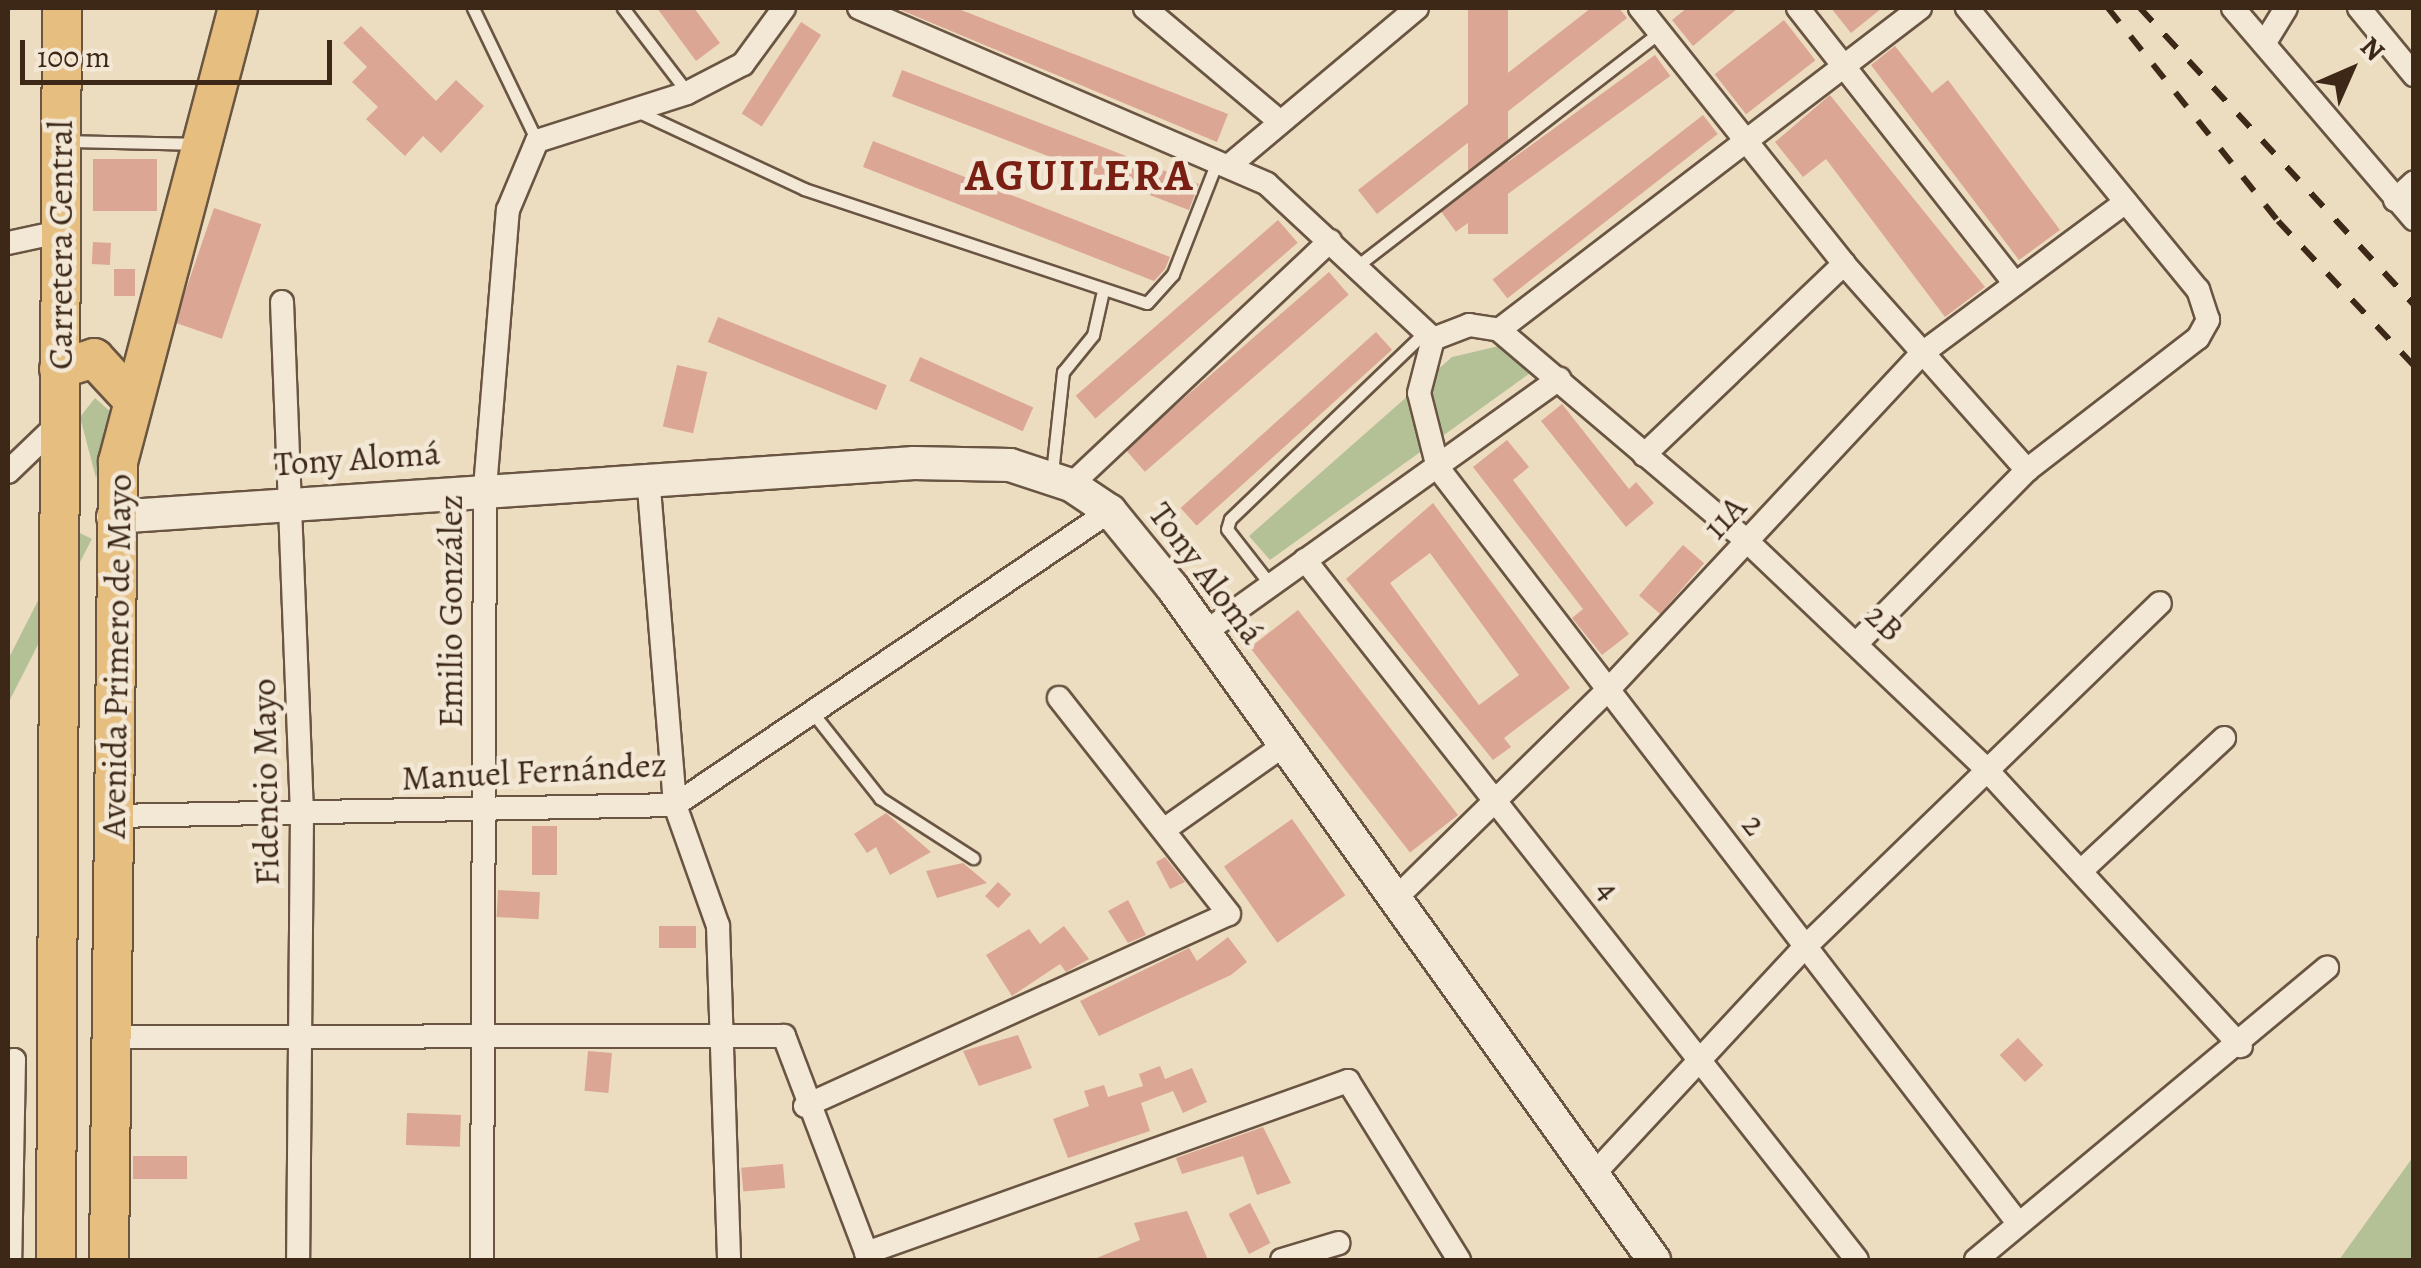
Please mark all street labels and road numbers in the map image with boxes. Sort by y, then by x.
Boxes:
street label: Carretera Central [39,120,81,370]
street label: Tony Alomá [272,431,442,485]
street label: Avenida Primero de Mayo [92,473,140,839]
street label: 11A [1694,486,1754,548]
street label: Emilio González [429,494,471,728]
street label: Tony Alomá [1140,494,1274,652]
street label: 2B [1857,594,1913,650]
street label: Fidencio Mayo [242,678,288,886]
street label: Manuel Fernández [400,743,668,799]
street label: 2 [1733,805,1777,843]
street label: 4 [1588,870,1630,908]

